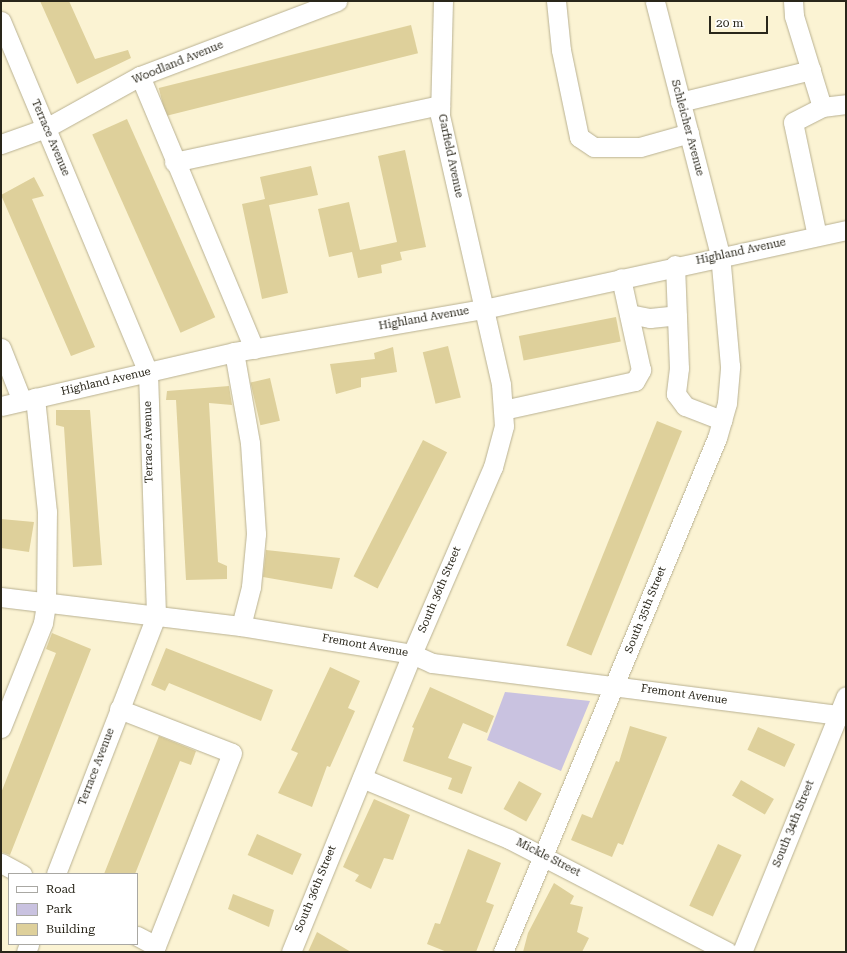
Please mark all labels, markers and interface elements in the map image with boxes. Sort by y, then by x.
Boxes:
scale bar [711,8,770,34]
text: 20 m [716,16,743,30]
street label: Woodland Avenue [131,39,225,87]
street label: Schleicher Avenue [668,78,706,178]
street label: Terrace Avenue [28,98,72,178]
street label: Garfield Avenue [435,113,465,199]
street label: Highland Avenue [695,236,787,268]
street label: Highland Avenue [378,305,470,333]
street label: Highland Avenue [60,365,152,399]
street label: Terrace Avenue [142,401,156,483]
street label: South 36th Street [416,545,464,635]
street label: South 35th Street [623,565,669,655]
street label: Fremont Avenue [321,632,409,660]
street label: Fremont Avenue [640,682,728,708]
street label: Terrace Avenue [76,726,118,808]
street label: South 34th Street [771,779,817,869]
street label: Mickle Street [514,836,582,880]
street label: South 36th Street [293,844,339,934]
legend [8,873,138,945]
text: Road [46,882,75,896]
text: Park [46,902,72,916]
text: Building [46,922,95,936]

